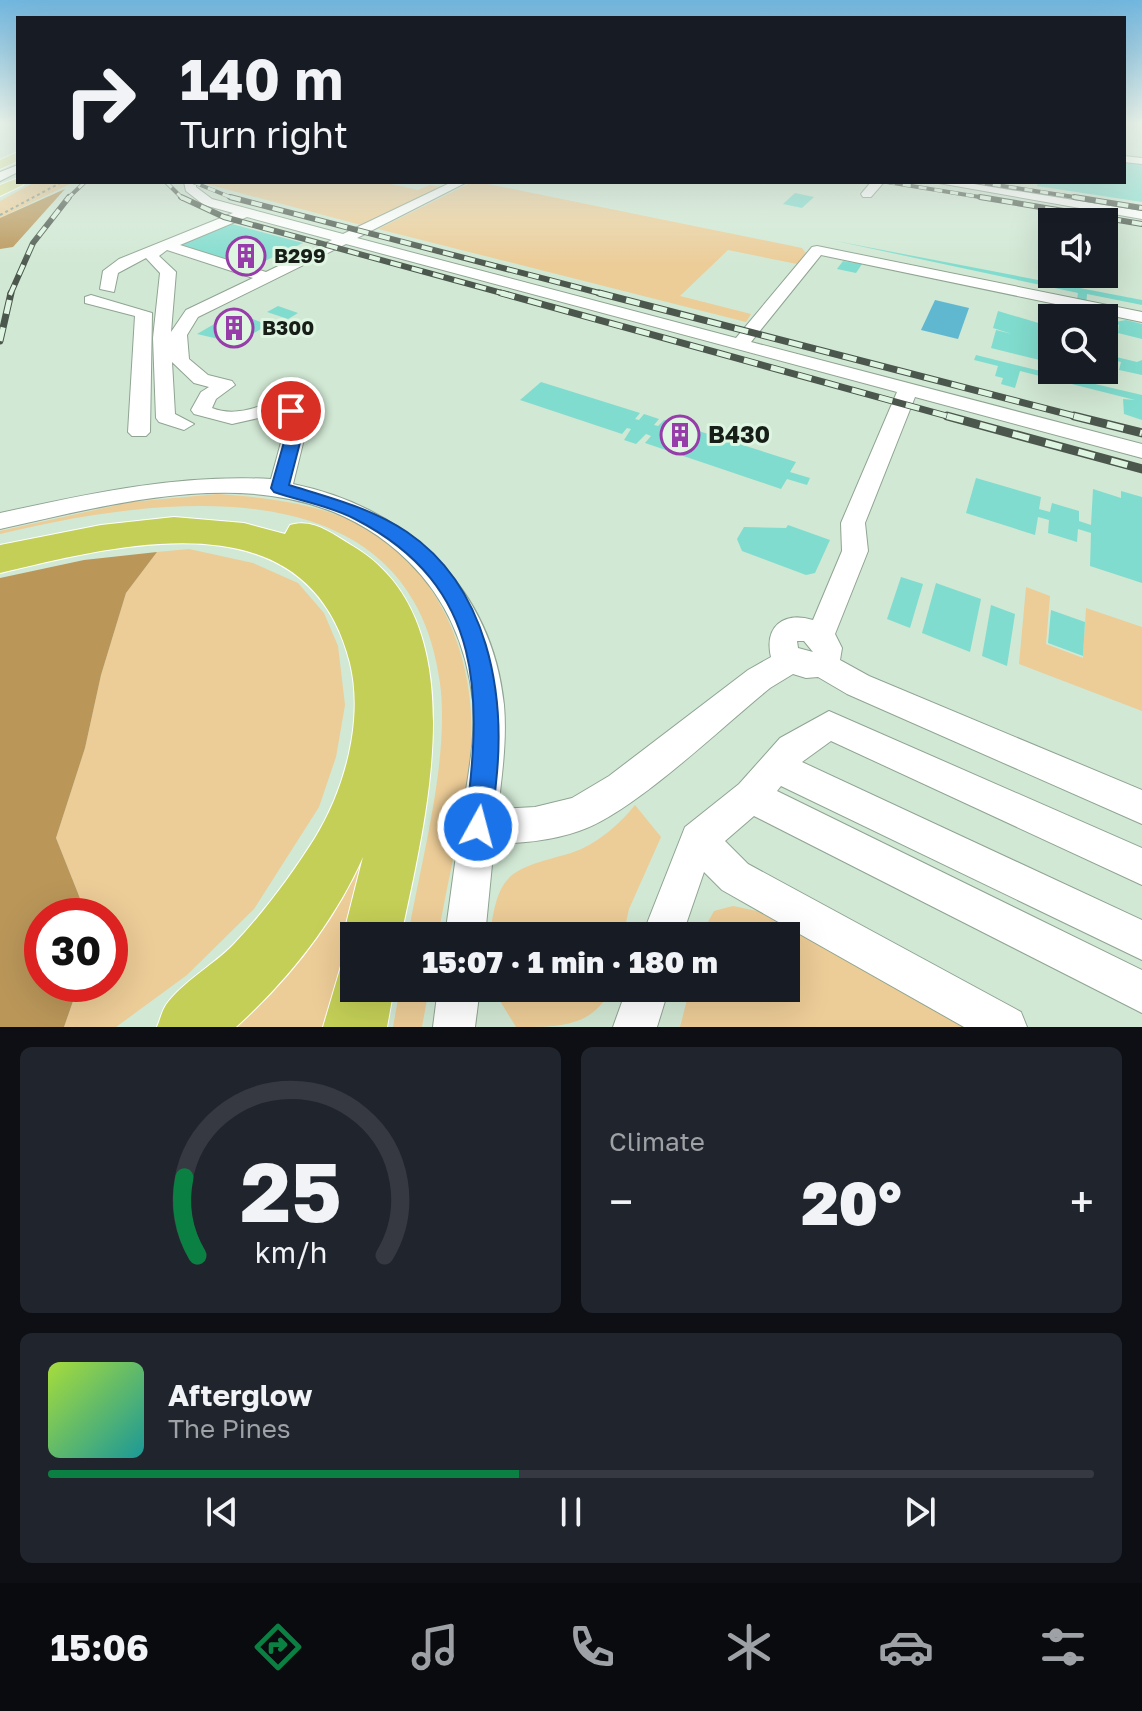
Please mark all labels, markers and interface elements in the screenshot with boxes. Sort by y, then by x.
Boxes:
text: 140 m [180,45,343,112]
icon: right [48,48,152,152]
text: Turn right [180,113,348,156]
map controls [1038,208,1118,384]
button: sound [1038,208,1118,288]
building icon: B299 [225,235,267,277]
place label: B299 [274,243,326,267]
button: search [1038,304,1118,384]
building icon: B300 [213,307,255,349]
place label: B300 [262,315,314,339]
pin [257,377,325,445]
icon: arrive [269,389,313,433]
building icon: B430 [659,414,701,456]
place label: B430 [708,419,770,448]
position arrow [436,785,520,869]
speed limit sign: 30 [24,898,128,1002]
text: 15:07 · 1 min · 180 m [422,944,718,980]
text: Climate [609,1126,705,1157]
text: 25 [240,1140,341,1240]
text: 20° [801,1166,902,1238]
text: − [609,1175,633,1228]
text: + [1070,1175,1094,1228]
text: km/h [254,1235,327,1269]
text: Afterglow [168,1377,312,1413]
text: The Pines [168,1413,291,1444]
icon: previous [200,1490,244,1534]
icon: pause [549,1490,593,1534]
icon: next [898,1490,942,1534]
icon: directions [250,1619,306,1675]
icon: music [407,1619,463,1675]
icon: phone [564,1619,620,1675]
icon: climate [721,1619,777,1675]
icon: car [878,1619,934,1675]
icon: filters [1035,1619,1091,1675]
text: 15:06 [51,1626,149,1669]

